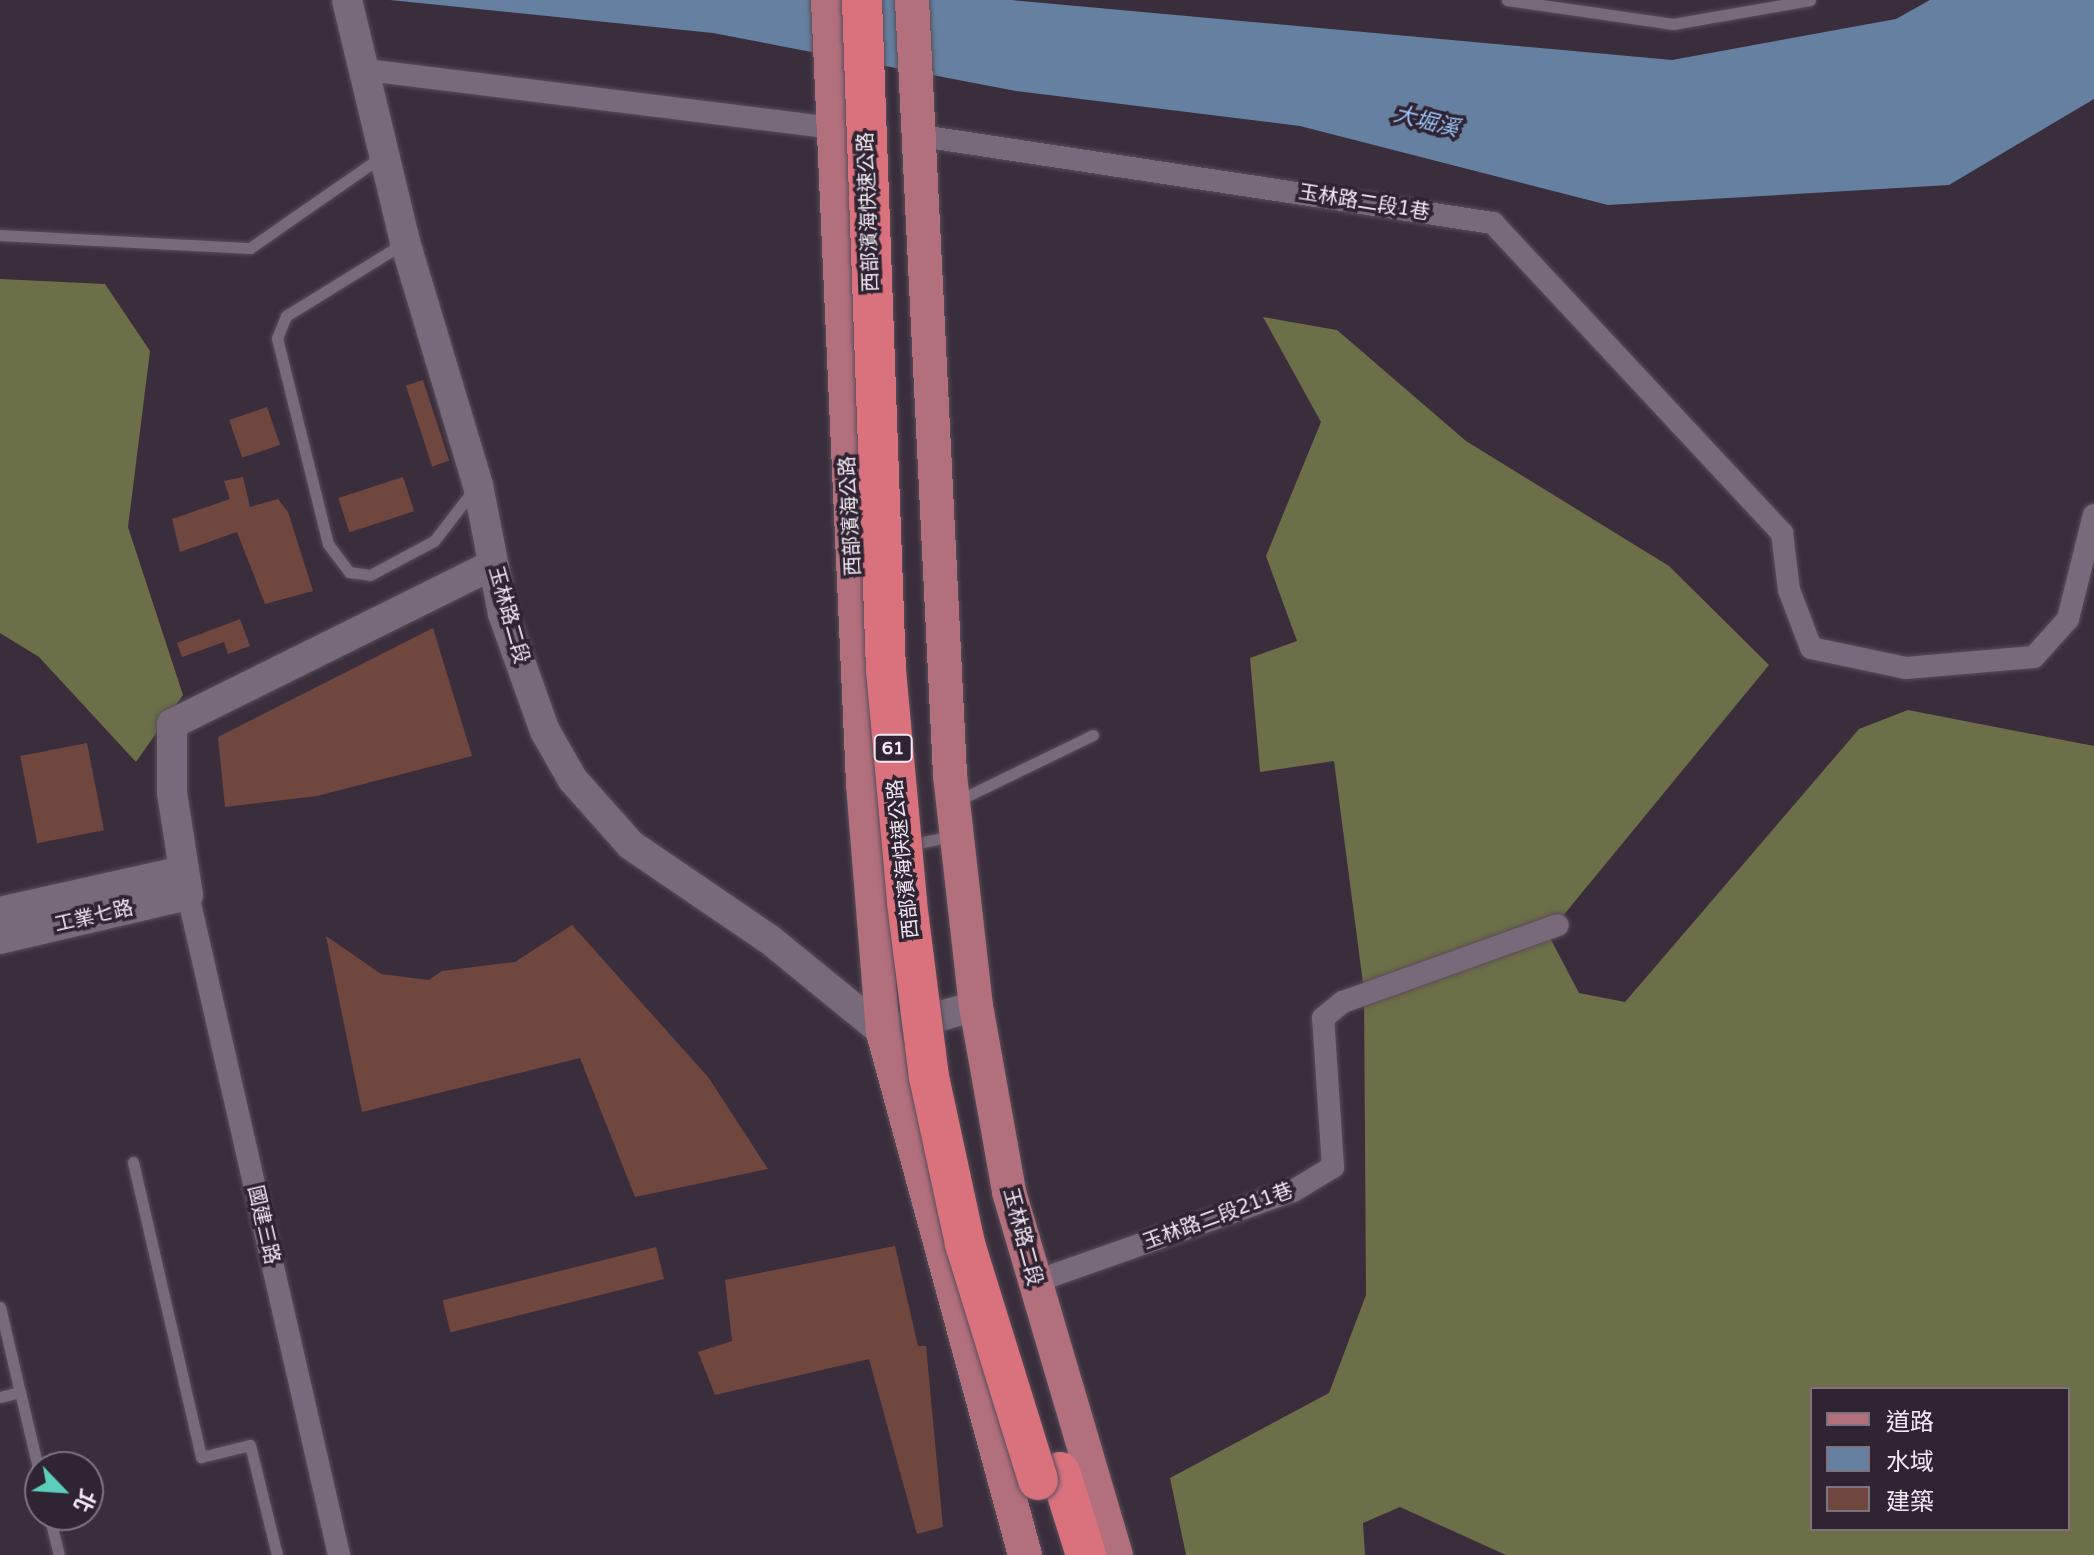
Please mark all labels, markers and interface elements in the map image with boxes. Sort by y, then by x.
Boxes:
water label: 大堀溪 [1391,101,1461,143]
street label: 西部濱海快速公路 [854,132,884,292]
street label: 玉林路二段1巷 [1297,181,1431,225]
street label: 西部濱海公路 [836,455,866,577]
street label: 玉林路二段 [483,564,533,666]
road number: 61 [873,734,913,762]
street label: 西部濱海快速公路 [884,778,924,940]
street label: 工業七路 [52,896,136,938]
street label: 玉林路二段211巷 [1140,1179,1296,1255]
street label: 國建三路 [242,1183,284,1267]
street label: 玉林路二段 [997,1186,1047,1288]
legend [1810,1387,2070,1531]
text: 道路 [1886,1408,1934,1437]
text: 水域 [1886,1448,1934,1477]
north arrow [24,1451,104,1531]
text: 北 [68,1485,100,1516]
text: 建築 [1886,1488,1934,1517]

